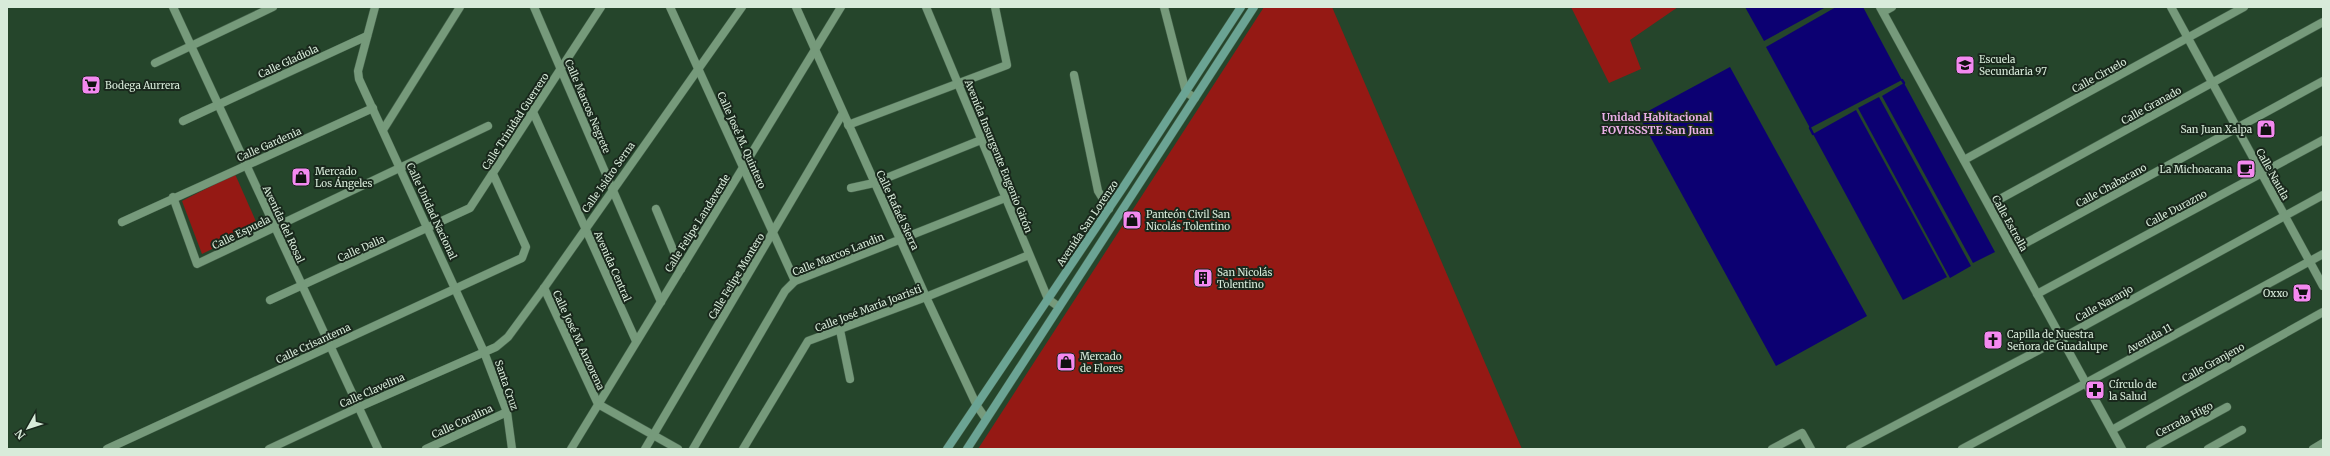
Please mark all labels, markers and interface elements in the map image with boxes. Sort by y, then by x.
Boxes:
street label: Calle Gladiola [256,42,321,81]
place label: Escuela Secundaria 97 [1979,53,2047,78]
school or university icon: Escuela Secundaria 97 [1954,54,1976,76]
street label: Calle Ciruelo [2070,55,2129,96]
street label: Calle Marcos Negrete [562,57,613,155]
street label: Calle Trinidad Guerrero [479,70,552,172]
supermarket icon: Bodega Aurrera [80,74,102,96]
street label: Avenida Insurgente Eugenio Girón [961,77,1035,235]
place label: Bodega Aurrera [105,79,181,92]
street label: Calle Granado [2119,84,2184,127]
street label: Calle José M. Quintero [714,90,769,191]
district label: Unidad Habitacional FOVISSSTE San Juan [1601,110,1713,137]
shop icon: San Juan Xalpa [2255,118,2277,140]
place label: San Juan Xalpa [2180,123,2253,136]
street label: Calle Gardenia [235,124,304,164]
street label: Calle Isidro Serna [579,139,638,215]
street label: Calle Nautla [2253,146,2292,203]
cafe icon: La Michoacana [2235,158,2257,180]
street label: Calle Unidad Nacional [403,161,460,262]
street label: Calle Chabacano [2074,161,2149,210]
place label: La Michoacana [2159,163,2233,176]
place label: Mercado Los Ángeles [315,165,373,190]
shop icon: Mercado Los Ángeles [290,166,312,188]
street label: Calle Rafaél Sierra [873,168,922,253]
street label: Calle Felipe Landaverde [662,172,733,275]
street label: Avenida San Lorenzo [1053,178,1121,270]
street label: Avenida del Rosal [259,182,307,265]
street label: Calle Durazno [2143,187,2209,230]
street label: Calle Estrella [1989,193,2031,254]
place label: Panteón Civil San Nicolás Tolentino [1146,208,1230,233]
shop icon: Panteón Civil San Nicolás Tolentino [1121,209,1143,231]
street label: Calle Espuela [210,212,273,252]
street label: Avenida Central [591,228,634,304]
street label: Calle Marcos Landin [790,230,886,279]
street label: Calle Felipe Montero [706,231,767,322]
street label: Calle Dalia [335,232,387,265]
place label: San Nicolás Tolentino [1217,266,1273,291]
building icon: San Nicolás Tolentino [1192,267,1214,289]
street label: Calle José María Joaristi [813,282,923,335]
street label: Calle Naranjo [2073,282,2135,325]
supermarket icon: Oxxo [2291,282,2313,304]
place label: Oxxo [2263,287,2288,300]
street label: Calle José M. Anzorena [550,288,608,393]
street label: Calle Crisantema [274,320,353,366]
street label: Avenida 11 [2124,320,2175,357]
place label: Capilla de Nuestra Señora de Guadalupe [2007,328,2108,353]
church icon: Capilla de Nuestra Señora de Guadalupe [1982,329,2004,351]
street label: Calle Granjeno [2180,340,2247,385]
place label: Mercado de Flores [1080,350,1123,375]
shop icon: Mercado de Flores [1055,351,1077,373]
street label: Santa Cruz [492,358,521,413]
street label: Calle Clavelina [338,370,407,411]
place label: Círculo de la Salud [2109,378,2157,403]
pharmacy icon: Círculo de la Salud [2084,379,2106,401]
street label: Cerrada Higo [2154,399,2215,440]
street label: Calle Coralina [429,401,496,441]
north arrow [8,408,48,448]
text: N [12,426,28,442]

